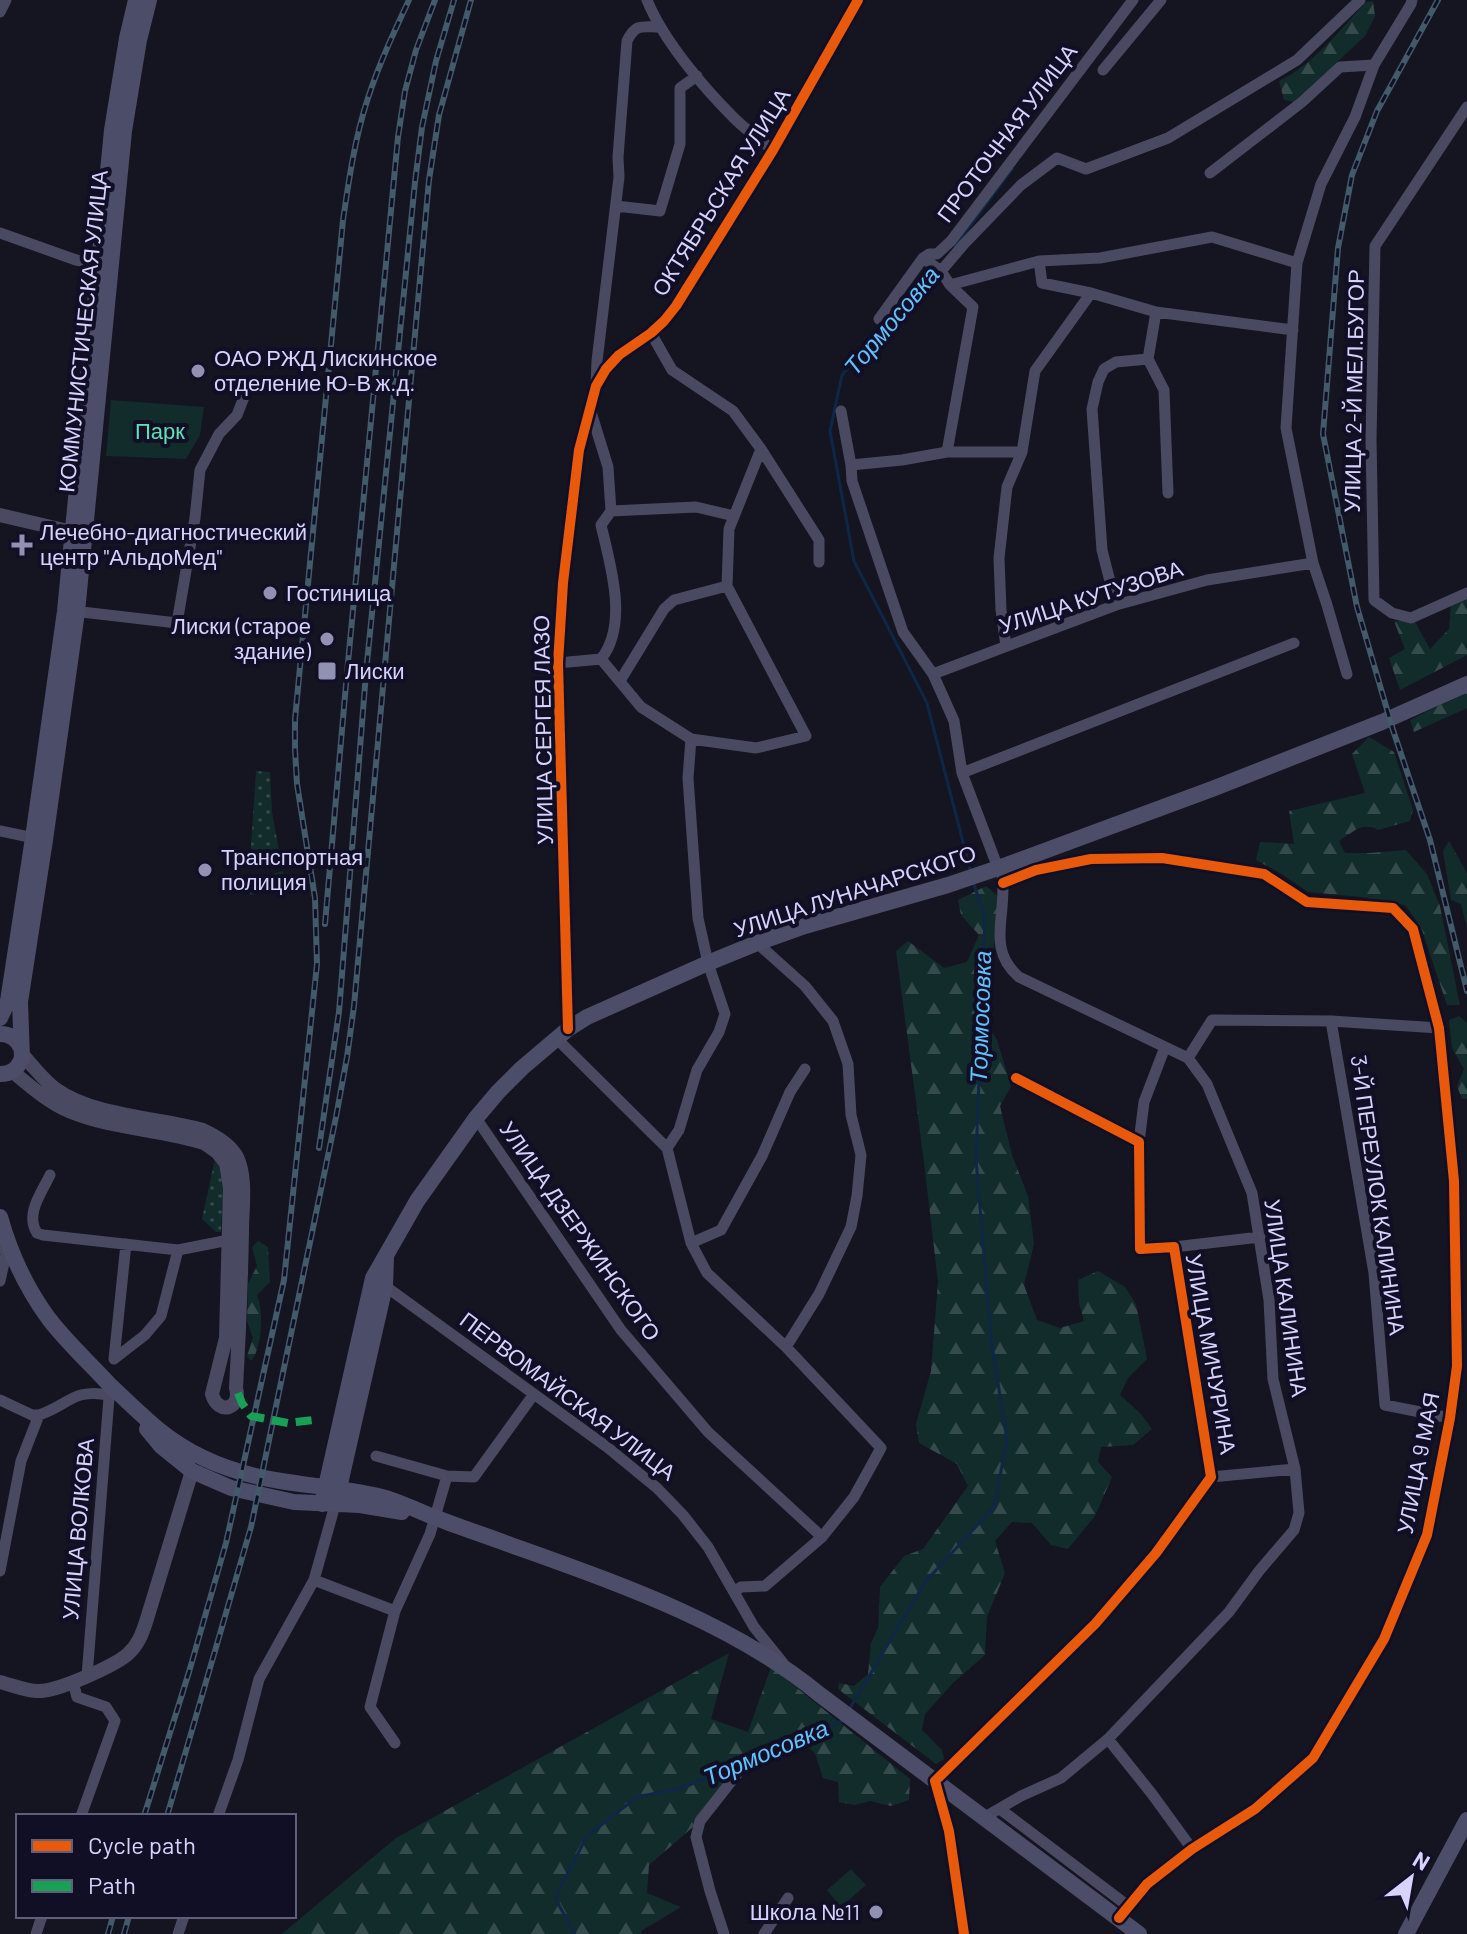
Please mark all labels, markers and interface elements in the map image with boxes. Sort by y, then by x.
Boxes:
street label: ПРОТОЧНАЯ УЛИЦА [931,38,1083,227]
street label: ОКТЯБРЬСКАЯ УЛИЦА [646,83,796,301]
street label: КОММУНИСТИЧЕСКАЯ УЛИЦА [52,168,113,493]
water label: Тормосовка [837,260,945,380]
street label: УЛИЦА 2-Й МЕЛ.БУГОР [1338,269,1369,513]
place label: ОАО РЖД Лискинское отделение Ю-В ж.д. [214,344,438,396]
marker: ОАО РЖД Лискинское отделение Ю-В ж.д. [189,362,207,380]
park label: Парк [135,417,185,444]
place label: Лечебно-диагностический центр "АльдоМед" [40,518,307,570]
marker: Лечебно-диагностический центр "АльдоМед" [11,534,33,556]
street label: УЛИЦА КУТУЗОВА [996,554,1186,639]
place label: Гостиница [286,579,392,606]
marker: Гостиница [261,584,279,602]
place label: Лиски (старое здание) [171,612,311,664]
street label: УЛИЦА СЕРГЕЯ ЛАЗО [527,615,558,845]
marker: Лиски (старое здание) [318,630,336,648]
place label: Лиски [345,657,405,683]
marker: Лиски [316,660,338,682]
street label: УЛИЦА ЛУНАЧАРСКОГО [730,839,979,942]
place label: Транспортная полиция [221,843,363,895]
marker: Транспортная полиция [196,861,214,879]
water label: Тормосовка [963,950,996,1084]
street label: 3-Й ПЕРЕУЛОК КАЛИНИНА [1346,1053,1412,1337]
street label: УЛИЦА ДЗЕРЖИНСКОГО [494,1116,666,1346]
street label: УЛИЦА КАЛИНИНА [1259,1197,1314,1399]
street label: УЛИЦА МИЧУРИНА [1181,1252,1242,1456]
street label: ПЕРВОМАЙСКАЯ УЛИЦА [455,1306,682,1486]
street label: УЛИЦА 9 МАЯ [1391,1390,1444,1536]
street label: УЛИЦА ВОЛКОВА [56,1437,99,1621]
water label: Тормосовка [699,1712,832,1791]
legend [16,1814,296,1918]
text: Cycle path [88,1830,196,1859]
north arrow [1371,1838,1451,1918]
text: N [1409,1845,1435,1875]
text: Path [88,1870,136,1899]
place label: Школа №11 [750,1898,860,1924]
marker: Школа №11 [867,1903,885,1921]

